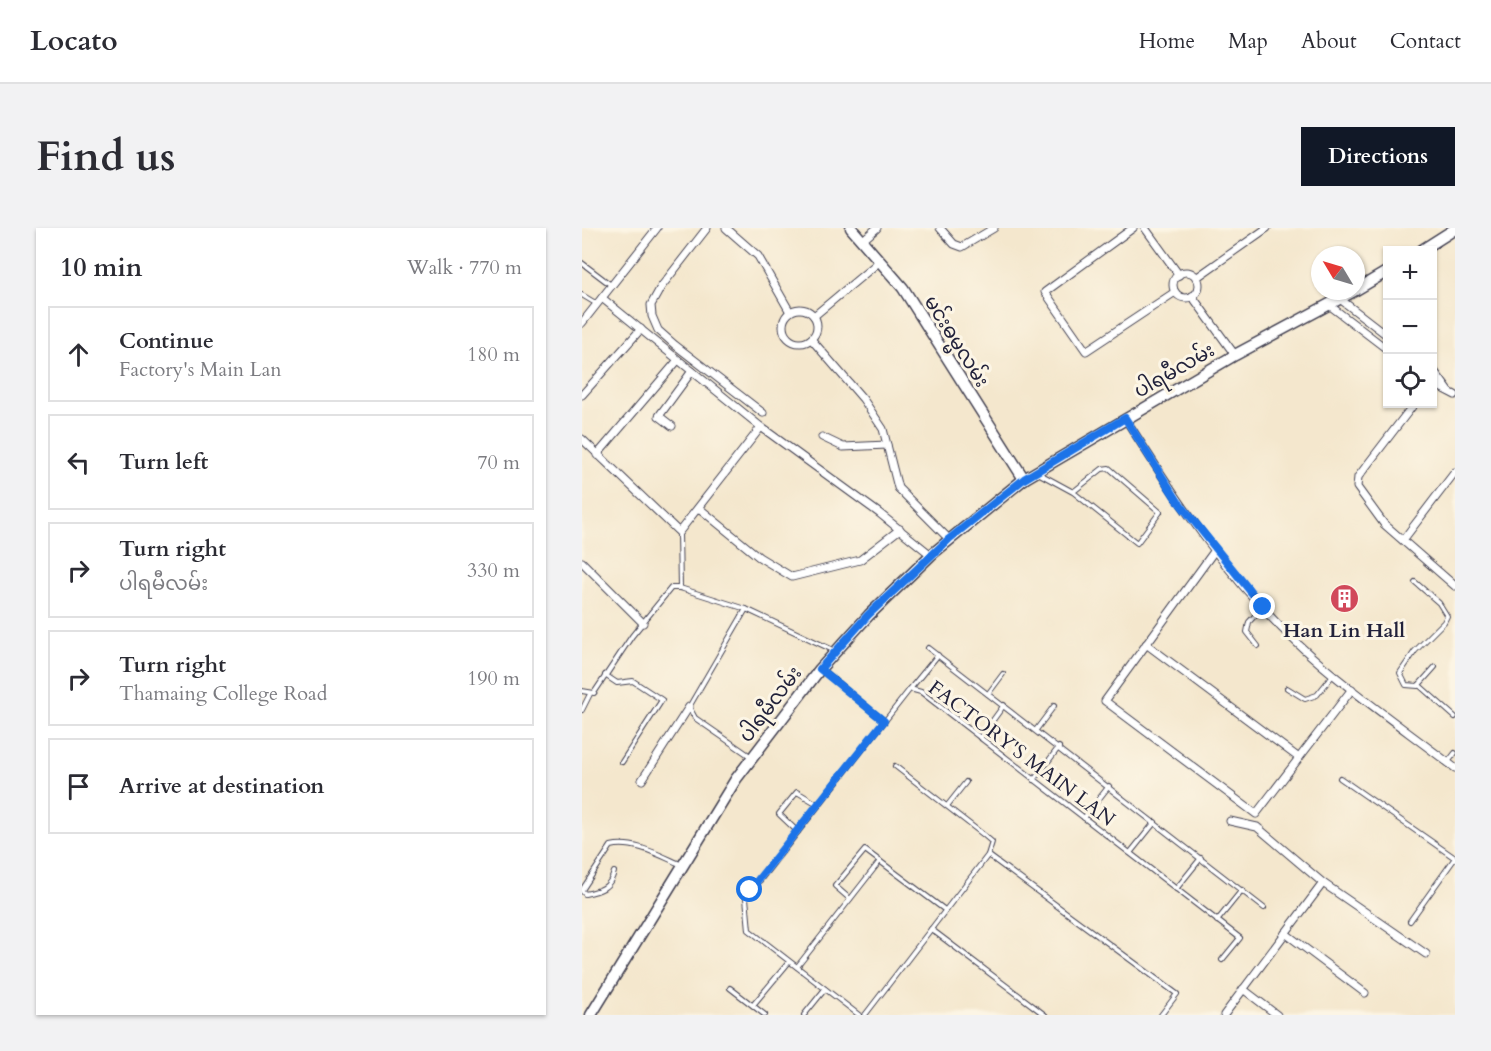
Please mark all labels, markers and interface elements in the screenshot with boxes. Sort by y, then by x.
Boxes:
text: Locato [30,22,118,60]
text: Home [1139,27,1195,56]
text: Map [1228,27,1268,56]
text: About [1301,27,1357,56]
text: Contact [1390,27,1461,56]
button: Directions [1301,127,1455,186]
text: Find us [36,128,176,185]
north arrow [1311,246,1365,300]
map controls [1383,246,1437,408]
button: + [1383,246,1437,300]
text: 10 min [60,250,143,285]
text: Walk · 770 m [407,254,522,281]
street label: မင်းဓမ္မလမ်း [916,290,996,394]
button: − [1383,300,1437,354]
text: Continue [119,326,214,356]
street label: ပါရမီလမ်း [1128,336,1221,406]
icon: ahead [62,338,95,371]
text: 180 m [467,341,520,368]
button: locate [1383,354,1437,408]
text: Factory's Main Lan [119,356,282,383]
icon: left [62,446,95,479]
text: Turn left [119,447,208,477]
text: 70 m [477,449,520,476]
text: Turn right [119,534,226,564]
icon: right [62,554,95,587]
text: 330 m [467,557,520,584]
text: ပါရမီလမ်း [119,570,208,597]
building icon: Han Lin Hall [1328,583,1360,615]
route end [1249,593,1275,619]
place label: Han Lin Hall [1283,617,1405,644]
text: Turn right [119,650,226,680]
street label: ပါရမီလမ်း [732,660,810,749]
icon: right [62,662,95,695]
text: 190 m [467,665,520,692]
street label: FACTORY'S MAIN LAN [923,674,1121,833]
text: Thamaing College Road [119,680,327,707]
icon: arrive [62,770,95,803]
text: Arrive at destination [119,771,324,801]
route start [736,876,762,902]

